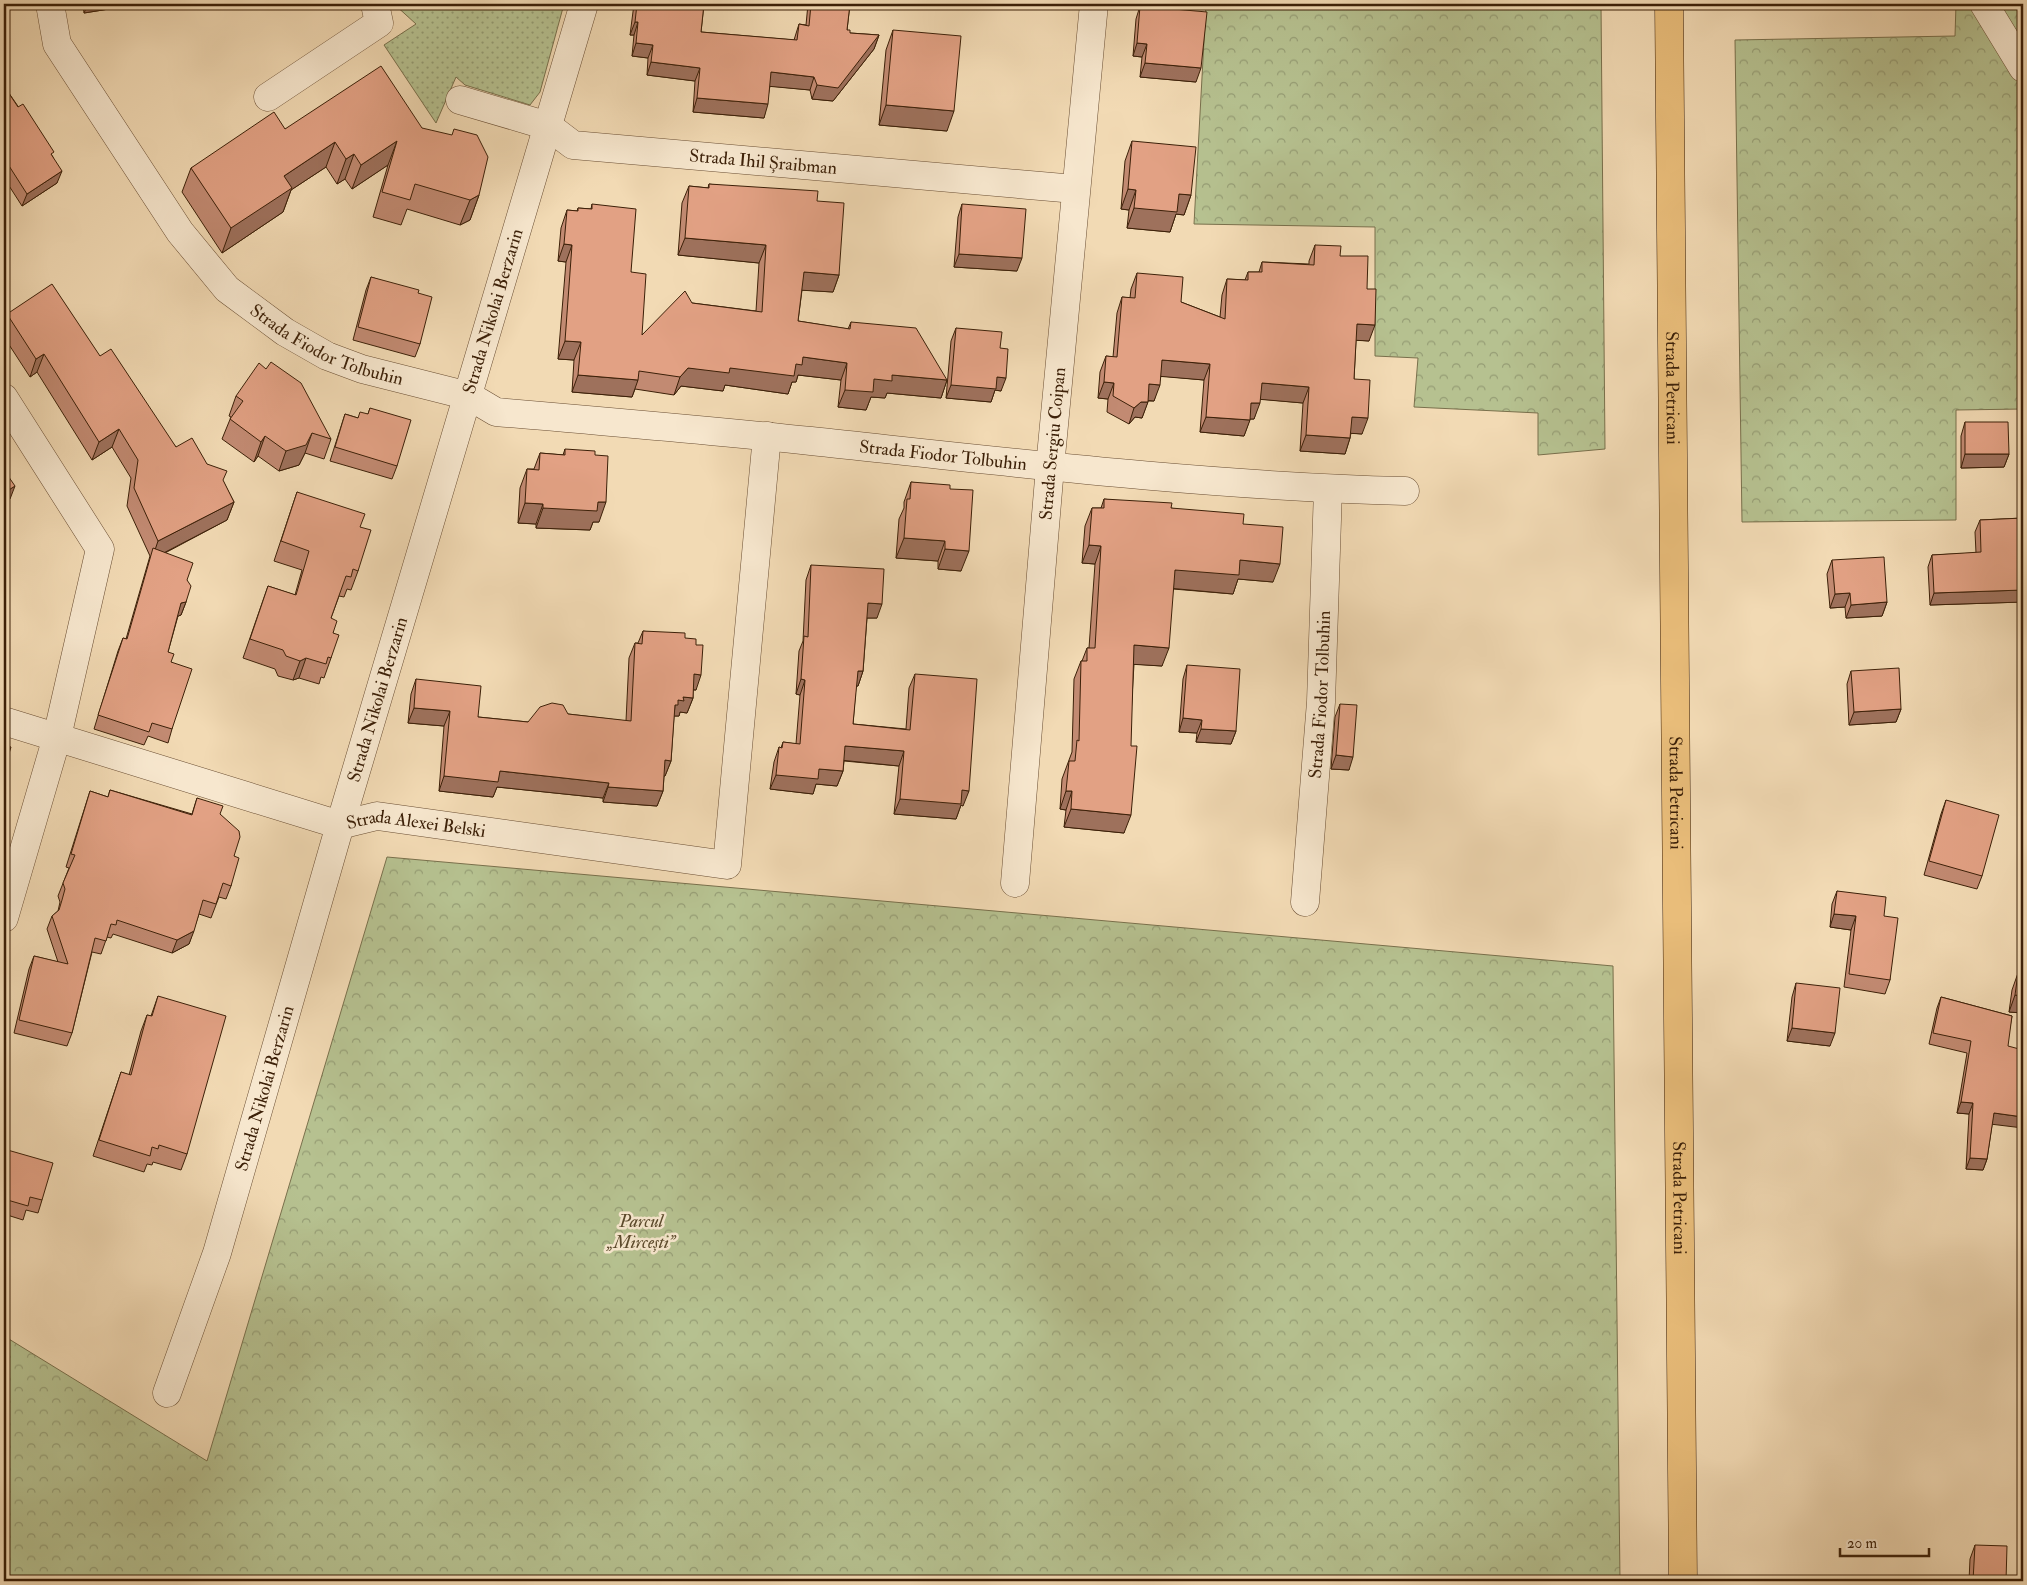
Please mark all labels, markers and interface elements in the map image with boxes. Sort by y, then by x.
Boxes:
street label: Strada Ihil Șraibman [688,144,838,180]
street label: Strada Nikolai Berzarin [457,226,528,397]
street label: Strada Fiodor Tolbuhin [246,299,406,390]
street label: Strada Petricani [1660,331,1684,445]
street label: Strada Sergiu Coipan [1034,366,1071,521]
street label: Strada Fiodor Tolbuhin [858,435,1028,476]
street label: Strada Fiodor Tolbuhin [1303,610,1336,780]
street label: Strada Nikolai Berzarin [342,614,413,785]
street label: Strada Petricani [1664,736,1688,850]
street label: Strada Alexei Belski [344,804,487,843]
street label: Strada Nikolai Berzarin [230,1003,299,1174]
street label: Strada Petricani [1668,1141,1692,1255]
park label: Parcul „Mircești” [605,1210,677,1254]
scale bar [1840,1525,1928,1557]
text: 20 m [1847,1534,1877,1553]

